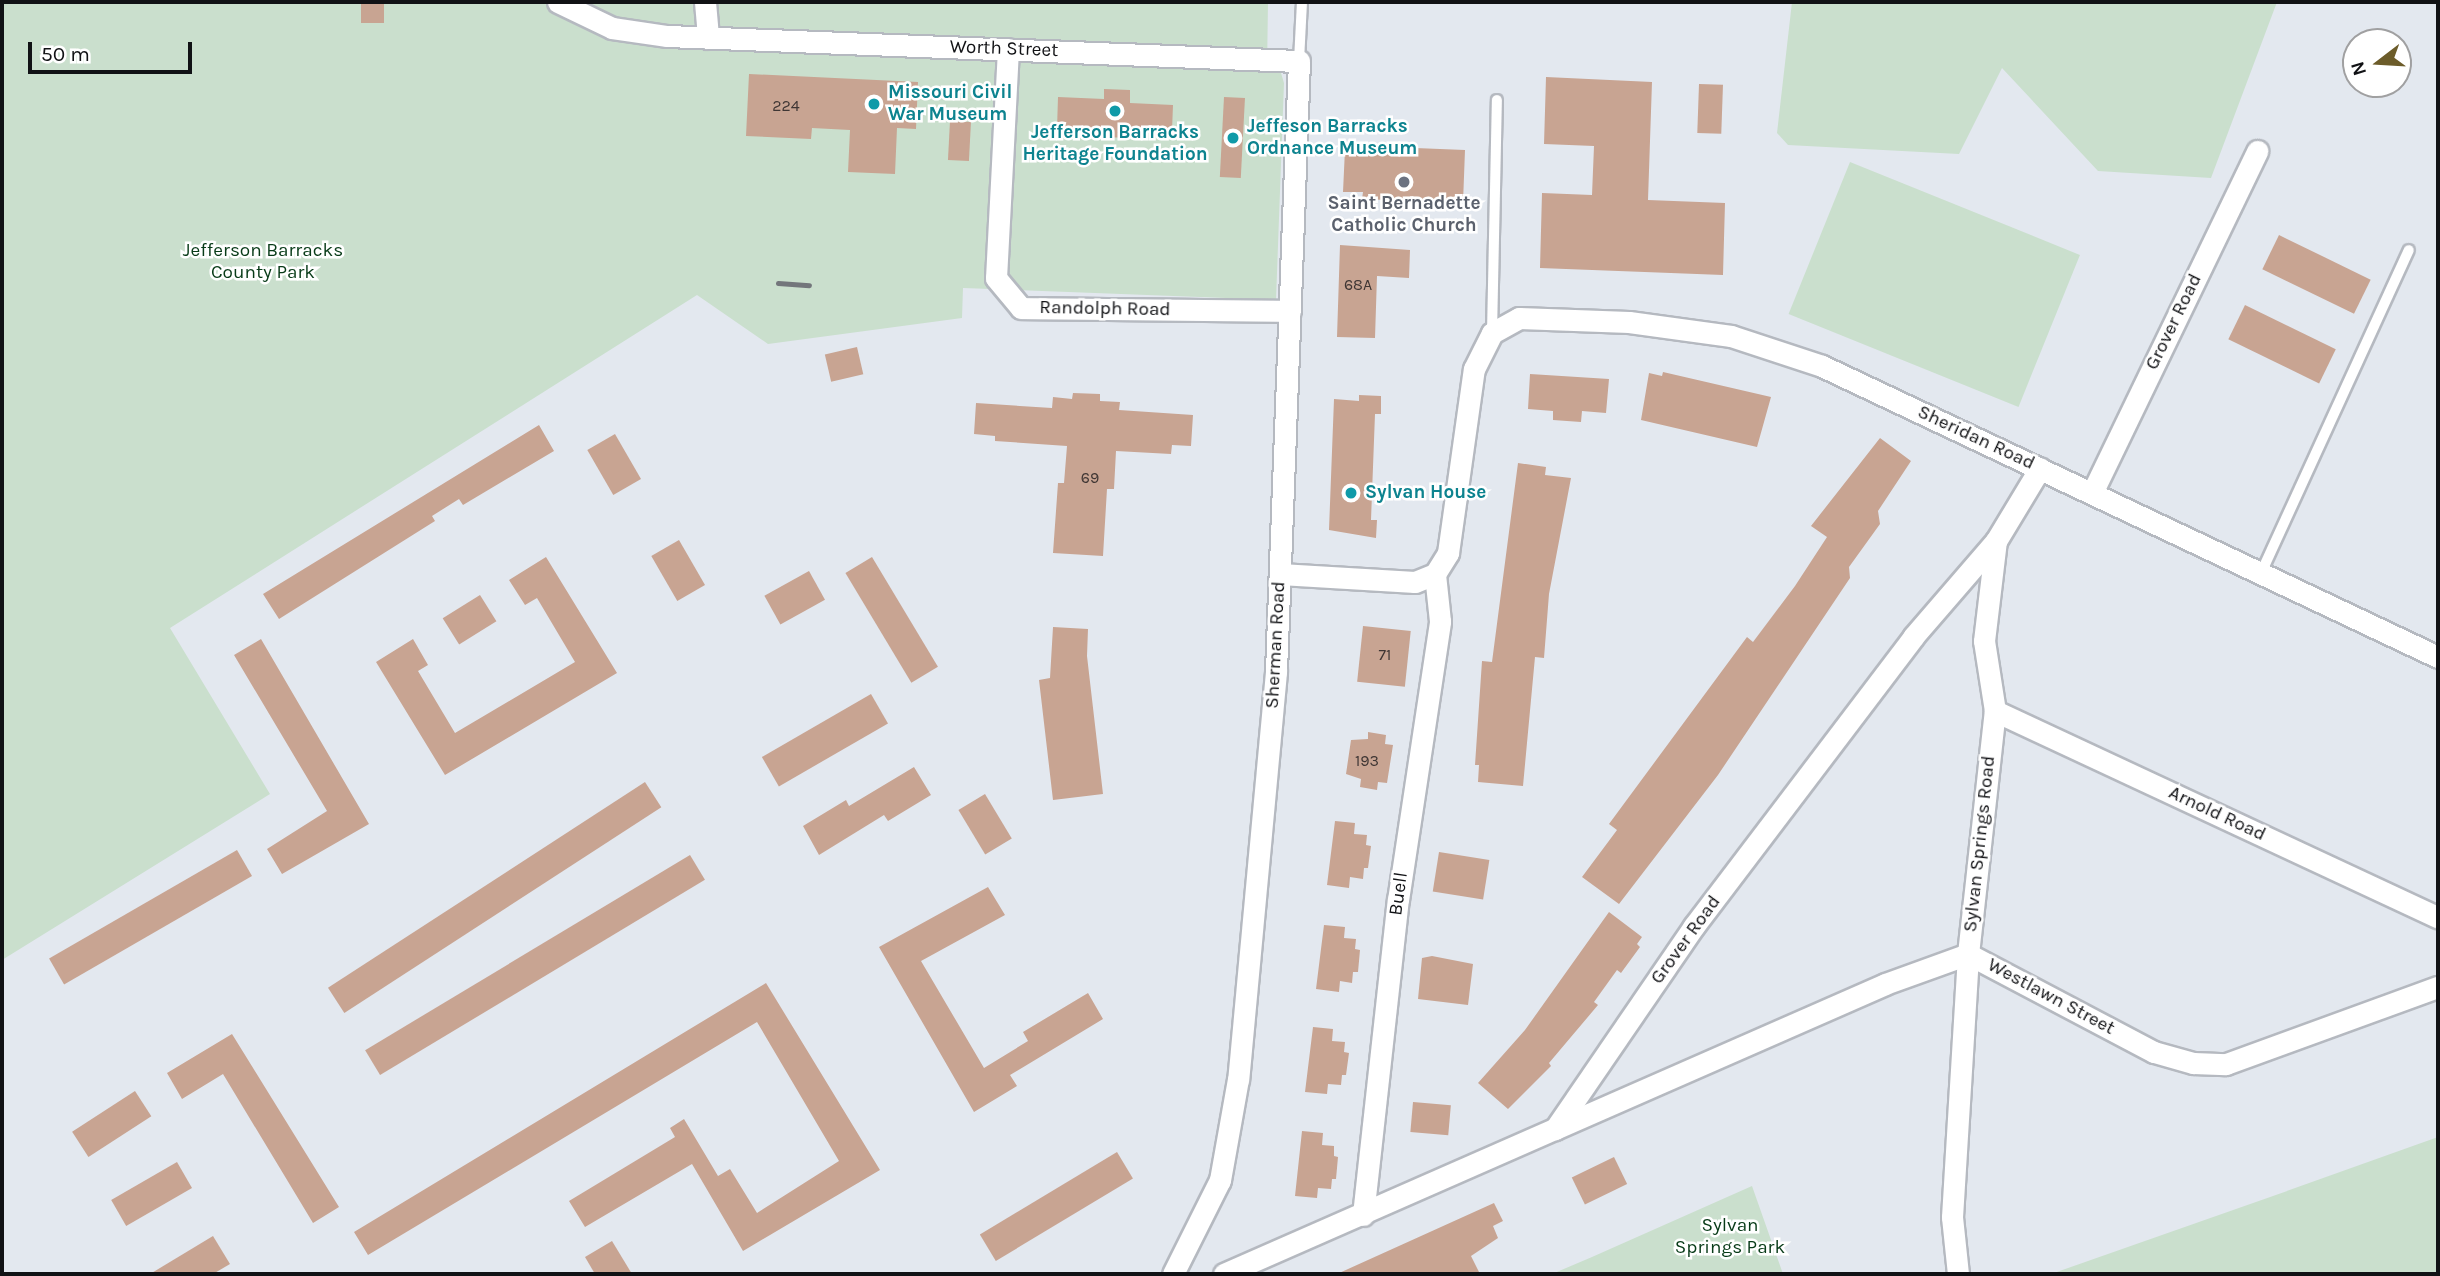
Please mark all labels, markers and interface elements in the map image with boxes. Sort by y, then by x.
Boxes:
scale bar [32,28,196,72]
north arrow [2342,28,2412,98]
street label: Worth Street [949,36,1059,62]
text: 50 m [41,42,90,66]
text: N [2346,59,2371,78]
place label: Missouri Civil War Museum [888,82,1012,126]
house number: 224 [772,96,800,116]
marker: Missouri Civil War Museum [866,96,882,112]
marker: Jefferson Barracks Heritage Foundation [1107,103,1123,119]
place label: Jeffeson Barracks Ordnance Museum [1247,116,1417,160]
place label: Jefferson Barracks Heritage Foundation [1022,122,1208,166]
marker: Jeffeson Barracks Ordnance Museum [1225,130,1241,146]
marker: Saint Bernadette Catholic Church [1396,174,1412,190]
place label: Saint Bernadette Catholic Church [1327,193,1481,237]
park label: Jefferson Barracks County Park [183,240,343,284]
street label: Grover Road [2141,270,2207,374]
house number: 68A [1344,275,1372,295]
street label: Randolph Road [1039,296,1171,322]
street label: Sheridan Road [1914,401,2038,475]
house number: 69 [1081,468,1099,488]
place label: Sylvan House [1365,482,1486,504]
marker: Sylvan House [1343,485,1359,501]
street label: Sherman Road [1261,581,1291,709]
house number: 71 [1379,645,1391,665]
house number: 193 [1355,751,1379,771]
street label: Sylvan Springs Road [1959,755,2001,933]
street label: Arnold Road [2165,782,2269,846]
street label: Buell [1385,871,1413,917]
street label: Grover Road [1646,891,1726,989]
street label: Westlawn Street [1983,954,2119,1040]
park label: Sylvan Springs Park [1675,1215,1785,1259]

